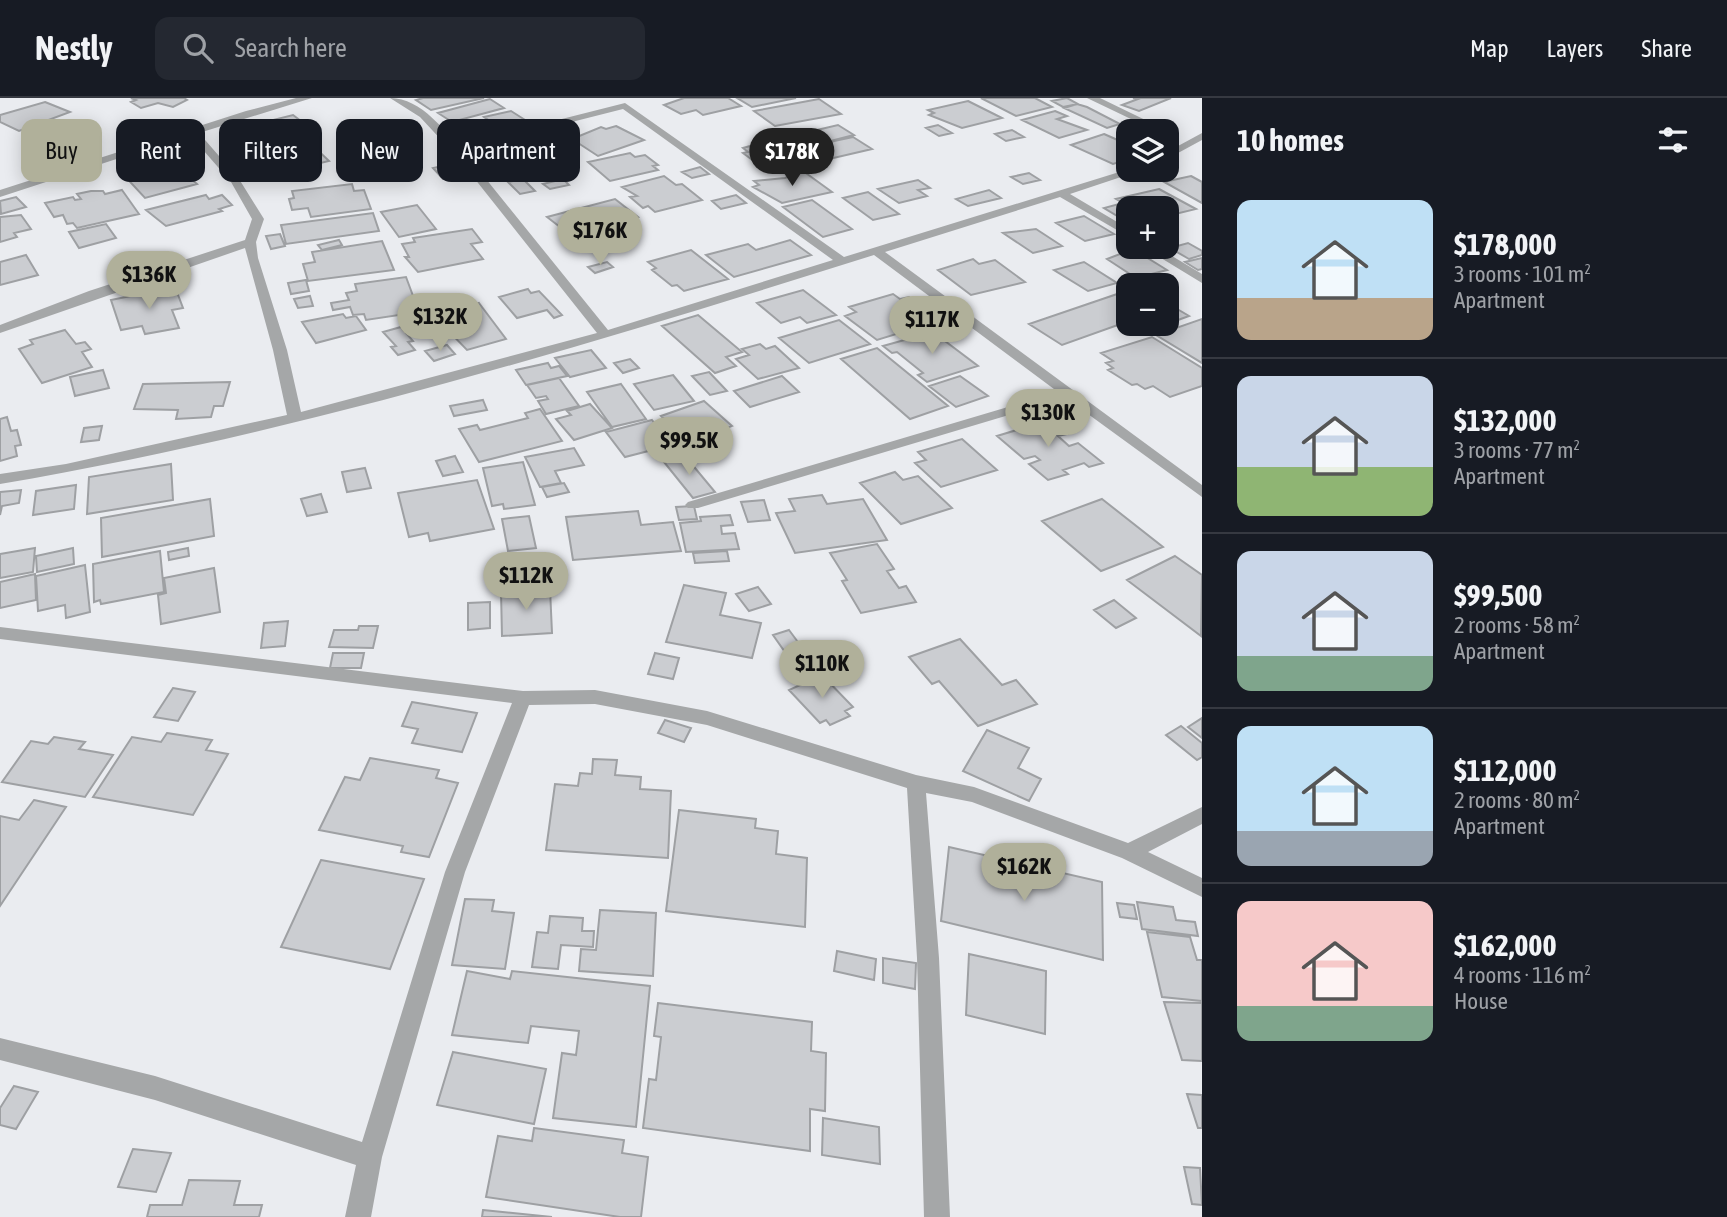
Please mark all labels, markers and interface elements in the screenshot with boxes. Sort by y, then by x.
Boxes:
search box [155,17,645,80]
text: Nestly [35,29,113,67]
icon: search [179,29,217,67]
text: Search here [235,33,347,63]
text: Map [1470,35,1509,62]
text: Layers [1547,35,1603,62]
text: Share [1641,35,1692,62]
chip: Buy [21,119,102,182]
chip: Rent [116,119,205,182]
chip: Filters [219,119,322,182]
chip: New [336,119,423,182]
chip: Apartment [437,119,580,182]
map controls [1116,119,1179,336]
button: layers [1116,119,1179,182]
icon: filters [1654,121,1692,159]
text: 10 homes [1237,123,1344,157]
pin: $178K [743,129,841,188]
text: $178K [765,138,819,164]
button: + [1116,196,1179,259]
pin: $176K [551,208,649,267]
text: $176K [573,217,627,243]
text: $178,000 [1454,227,1557,261]
icon: home [1293,228,1377,312]
pin: $136K [100,252,198,311]
text: $136K [122,261,176,287]
text: 3 rooms · 101 m² [1454,261,1591,287]
button: − [1116,273,1179,336]
text: Apartment [1454,287,1545,313]
pin: $132K [391,294,489,353]
pin: $117K [883,296,981,356]
text: $132K [413,303,467,329]
text: $117K [905,306,959,332]
pin: $130K [999,390,1097,449]
text: $130K [1021,399,1075,425]
text: $132,000 [1454,403,1557,437]
icon: home [1293,404,1377,488]
pin: $99.5K [632,418,746,477]
text: $99.5K [660,427,718,453]
text: 3 rooms · 77 m² [1454,437,1580,463]
text: Apartment [1454,463,1545,489]
pin: $112K [477,552,575,612]
text: $112K [499,562,553,588]
text: $99,500 [1454,578,1542,612]
icon: home [1293,579,1377,663]
text: 2 rooms · 58 m² [1454,612,1580,638]
text: Apartment [1454,638,1545,664]
pin: $110K [773,640,871,700]
text: $110K [795,650,849,676]
text: $112,000 [1454,753,1557,787]
icon: home [1293,754,1377,838]
text: 2 rooms · 80 m² [1454,787,1580,813]
text: Apartment [1454,813,1545,839]
pin: $162K [975,844,1073,903]
text: $162K [997,853,1051,879]
text: $162,000 [1454,928,1557,962]
icon: home [1293,929,1377,1013]
text: 4 rooms · 116 m² [1454,962,1591,988]
text: House [1454,988,1508,1014]

